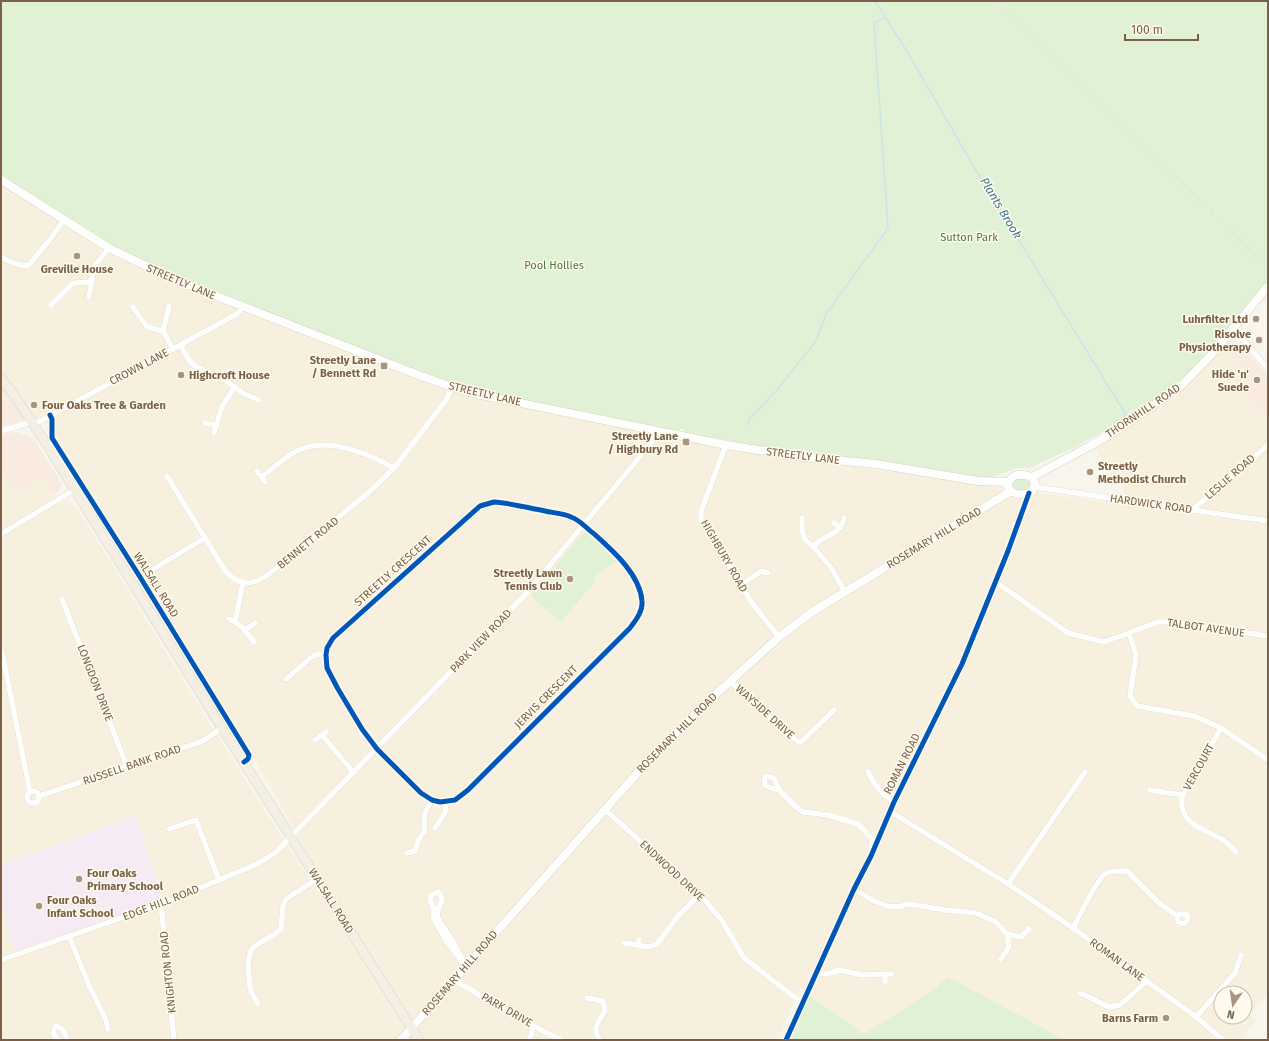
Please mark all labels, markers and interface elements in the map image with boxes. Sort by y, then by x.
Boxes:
scale bar [1125,16,1198,42]
text: 100 m [1131,23,1163,37]
water label: Plants Brook [977,175,1025,241]
park label: Sutton Park [940,231,998,244]
marker: Greville House [72,251,82,261]
park label: Pool Hollies [524,259,584,272]
street label: STREETLY LANE [144,262,218,303]
place label: Greville House [41,263,113,276]
place label: Luhrfilter Ltd [1182,313,1248,326]
marker: Luhrfilter Ltd [1251,314,1261,324]
place label: Risolve Physiotherapy [1179,328,1251,354]
marker: Risolve Physiotherapy [1254,335,1264,345]
street label: CROWN LANE [107,346,171,388]
place label: Streetly Lane / Bennett Rd [310,354,376,380]
marker: Streetly Lane / Bennett Rd [379,361,389,371]
place label: Hide 'n' Suede [1212,368,1249,394]
place label: Highcroft House [189,369,270,382]
marker: Highcroft House [176,370,186,380]
marker: Hide 'n' Suede [1252,375,1262,385]
street label: STREETLY LANE [447,379,523,409]
street label: THORNHILL ROAD [1103,381,1183,441]
place label: Four Oaks Tree & Garden [42,399,166,412]
marker: Four Oaks Tree & Garden [29,400,39,410]
place label: Streetly Lane / Highbury Rd [608,430,678,456]
marker: Streetly Lane / Highbury Rd [681,437,691,447]
street label: STREETLY LANE [765,445,841,467]
street label: LESLIE ROAD [1202,452,1258,502]
place label: Streetly Methodist Church [1098,460,1186,486]
marker: Streetly Methodist Church [1085,467,1095,477]
street label: HARDWICK ROAD [1109,492,1193,516]
street label: ROSEMARY HILL ROAD [884,505,984,571]
street label: BENNETT ROAD [275,514,341,572]
street label: HIGHBURY ROAD [698,517,750,595]
street label: STREETLY CRESCENT [352,533,434,609]
street label: WALSALL ROAD [131,550,181,620]
place label: Streetly Lawn Tennis Club [494,567,562,593]
marker: Streetly Lawn Tennis Club [565,574,575,584]
street label: PARK VIEW ROAD [448,607,514,675]
street label: TALBOT AVENUE [1166,616,1246,640]
street label: LONGDON DRIVE [74,643,116,723]
street label: JERVIS CRESCENT [512,663,580,731]
street label: WAYSIDE DRIVE [733,682,797,742]
street label: ROSEMARY HILL ROAD [634,690,720,776]
street label: ROMAN ROAD [881,731,923,797]
street label: VERCOURT [1181,741,1217,793]
street label: RUSSELL BANK ROAD [81,742,183,788]
street label: ENDWOOD DRIVE [637,838,707,904]
street label: WALSALL ROAD [306,866,356,936]
place label: Four Oaks Primary School [87,867,164,893]
marker: Four Oaks Primary School [74,874,84,884]
street label: EDGE HILL ROAD [121,882,201,924]
place label: Four Oaks Infant School [47,894,114,920]
marker: Four Oaks Infant School [34,901,44,911]
street label: ROSEMARY HILL ROAD [420,928,500,1018]
street label: KNIGHTON ROAD [157,930,179,1014]
street label: ROMAN LANE [1087,936,1147,984]
north arrow [1213,985,1253,1025]
street label: PARK DRIVE [479,990,535,1030]
text: N [1226,1007,1236,1021]
place label: Barns Farm [1102,1012,1158,1025]
marker: Barns Farm [1161,1013,1171,1023]

